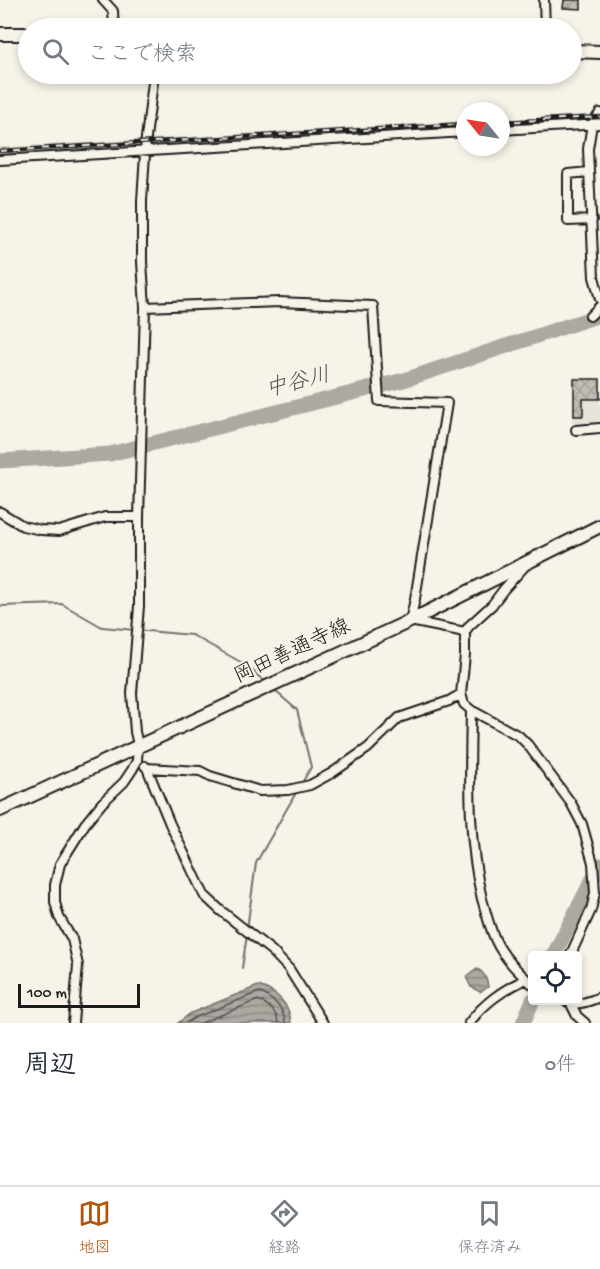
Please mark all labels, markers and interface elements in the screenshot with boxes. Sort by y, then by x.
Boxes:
search box [18,18,582,84]
icon: search [39,35,72,68]
text: ここで検索 [87,43,197,69]
north arrow [456,102,510,156]
water label: 中谷川 [262,361,333,405]
street label: 岡田善通寺線 [230,614,355,691]
map controls [528,951,582,1005]
button: locate [528,951,582,1005]
scale bar [18,981,140,1008]
text: 100 m [27,985,67,1004]
text: 周辺 [24,1052,76,1083]
text: 0件 [545,1055,576,1078]
tab: 地図 [78,1197,111,1259]
tab: 経路 [268,1197,301,1259]
tab: 保存済み [458,1197,522,1259]

